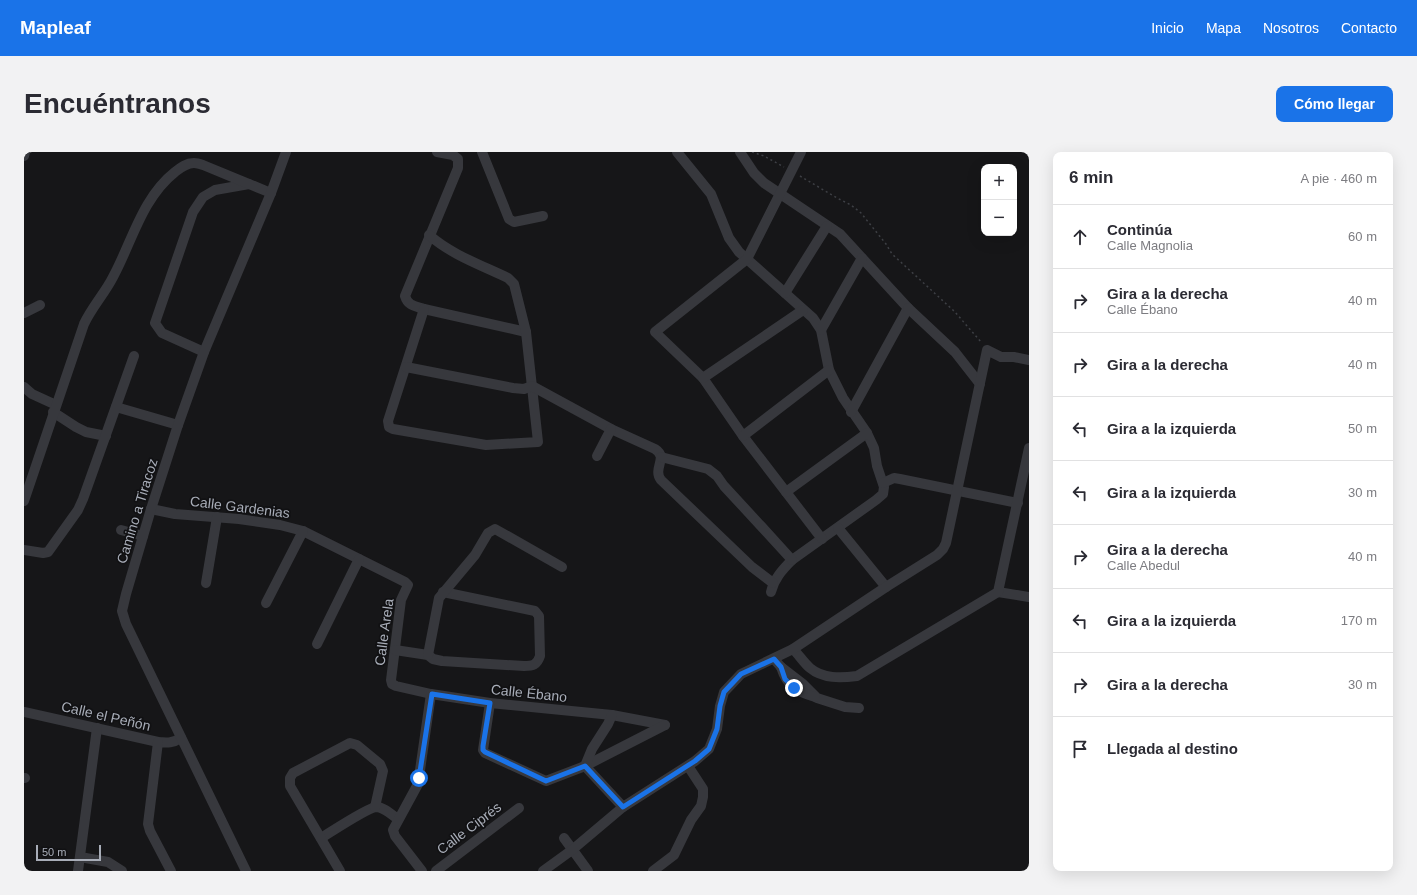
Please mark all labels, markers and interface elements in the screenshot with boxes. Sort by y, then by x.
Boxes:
text: Mapleaf [20,17,91,38]
text: Inicio [1151,20,1184,36]
text: Mapa [1206,20,1241,36]
text: Nosotros [1263,20,1319,36]
text: Contacto [1341,20,1397,36]
button: Cómo llegar [1276,86,1393,122]
text: Encuéntranos [24,88,211,119]
map controls [981,164,1017,236]
button: + [981,164,1017,200]
text: 6 min [1069,168,1113,187]
text: A pie · 460 m [1300,171,1377,186]
button: − [981,200,1017,236]
text: Continúa [1107,221,1172,238]
icon: ahead [1069,226,1091,248]
text: 60 m [1348,229,1377,244]
text: Calle Magnolia [1107,238,1193,253]
text: Gira a la derecha [1107,285,1228,302]
icon: right [1069,290,1091,312]
text: 40 m [1348,293,1377,308]
text: Calle Ébano [1107,302,1178,317]
icon: right [1069,354,1091,376]
text: Gira a la derecha [1107,356,1228,373]
text: 40 m [1348,357,1377,372]
icon: left [1069,418,1091,440]
text: Gira a la izquierda [1107,420,1236,437]
text: 50 m [1348,421,1377,436]
street label: Camino a Tiracoz [113,457,161,565]
icon: left [1069,482,1091,504]
text: Gira a la izquierda [1107,484,1236,501]
text: 30 m [1348,485,1377,500]
street label: Calle Gardenias [189,493,291,521]
text: Gira a la derecha [1107,541,1228,558]
icon: right [1069,546,1091,568]
text: 40 m [1348,549,1377,564]
text: Calle Abedul [1107,558,1180,573]
street label: Calle Arela [371,597,397,667]
icon: left [1069,610,1091,632]
text: Gira a la izquierda [1107,612,1236,629]
text: 170 m [1341,613,1377,628]
icon: right [1069,674,1091,696]
text: Gira a la derecha [1107,676,1228,693]
text: 30 m [1348,677,1377,692]
route end [785,679,803,697]
street label: Calle Ébano [490,681,568,705]
street label: Calle el Peñón [60,698,152,734]
icon: arrive [1069,738,1091,760]
text: Llegada al destino [1107,740,1238,757]
route start [410,769,428,787]
street label: Calle Ciprés [434,799,504,857]
scale bar [36,843,101,862]
text: 50 m [42,846,66,858]

